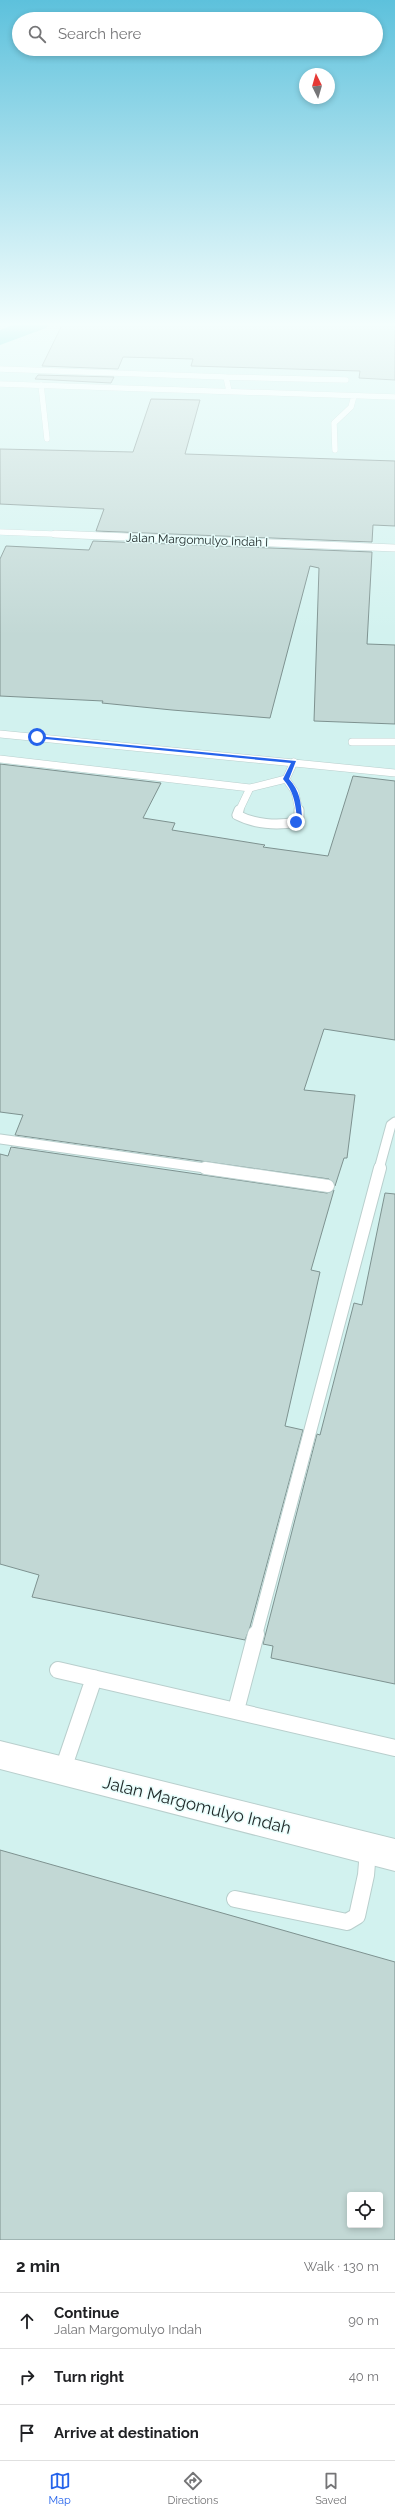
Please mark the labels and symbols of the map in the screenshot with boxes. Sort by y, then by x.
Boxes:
north arrow [299,68,335,104]
street label: Jalan Margomulyo Indah I [126,531,268,549]
route start [28,728,46,746]
route end [287,813,305,831]
street label: Jalan Margomulyo Indah [101,1772,293,1838]

